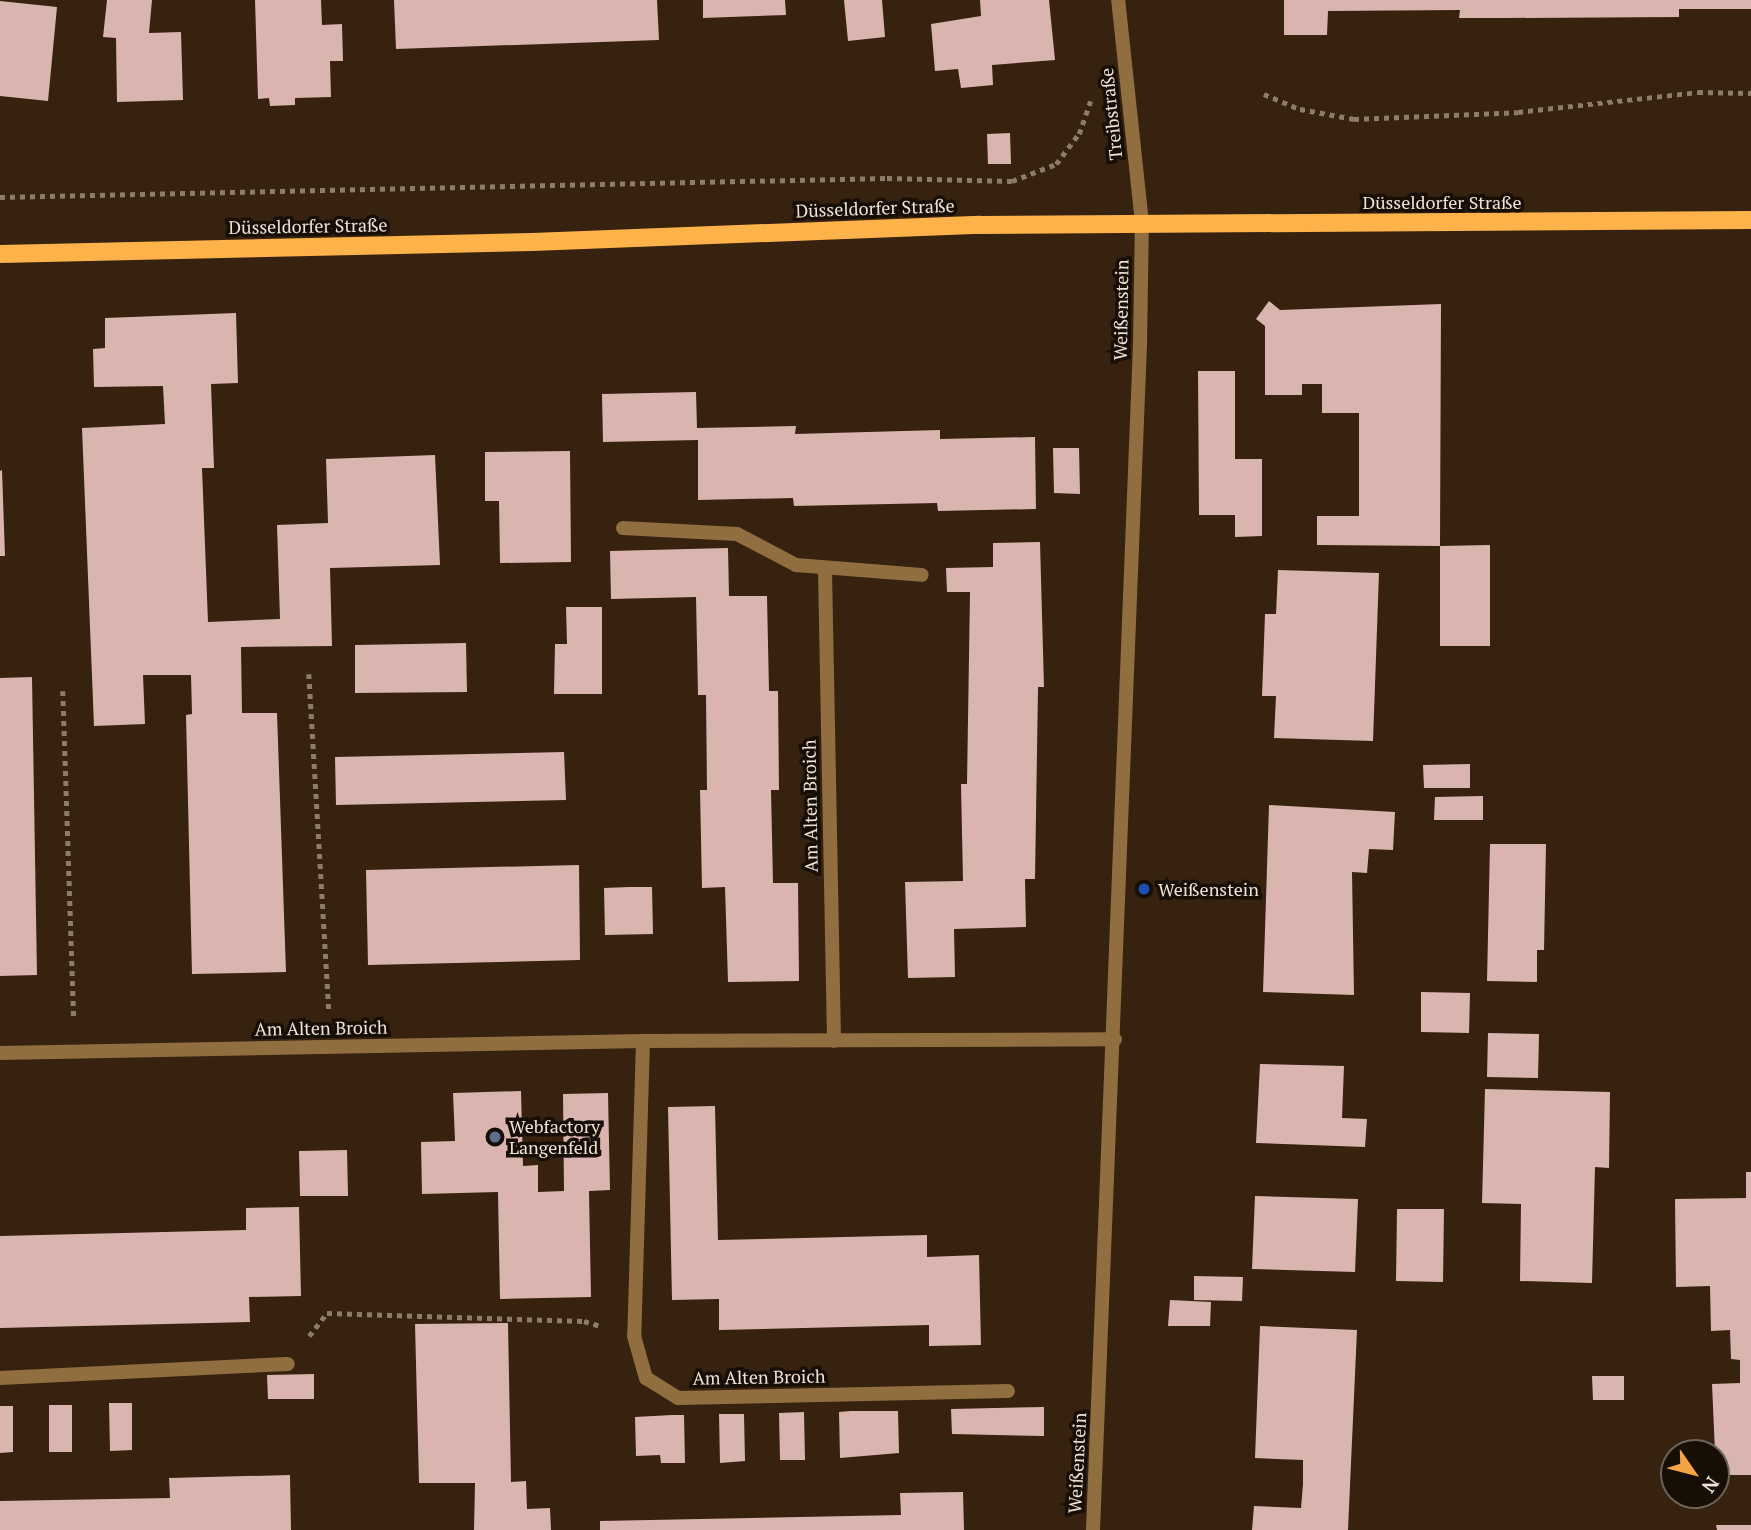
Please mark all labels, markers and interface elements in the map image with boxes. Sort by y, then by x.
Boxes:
street label: Treibstraße [1095,67,1127,161]
street label: Düsseldorfer Straße [1362,191,1522,213]
street label: Düsseldorfer Straße [795,194,955,222]
street label: Düsseldorfer Straße [228,214,388,238]
street label: Weißenstein [1109,259,1133,361]
street label: Am Alten Broich [798,739,822,873]
place label: Weißenstein [1158,878,1259,900]
marker: Weißenstein [1136,881,1152,897]
street label: Am Alten Broich [254,1016,388,1040]
place label: Webfactory Langenfeld [509,1116,600,1158]
marker: Webfactory Langenfeld [487,1129,503,1145]
street label: Am Alten Broich [692,1365,826,1389]
street label: Weißenstein [1064,1412,1090,1514]
north arrow [1660,1439,1730,1509]
text: N [1697,1472,1725,1498]

